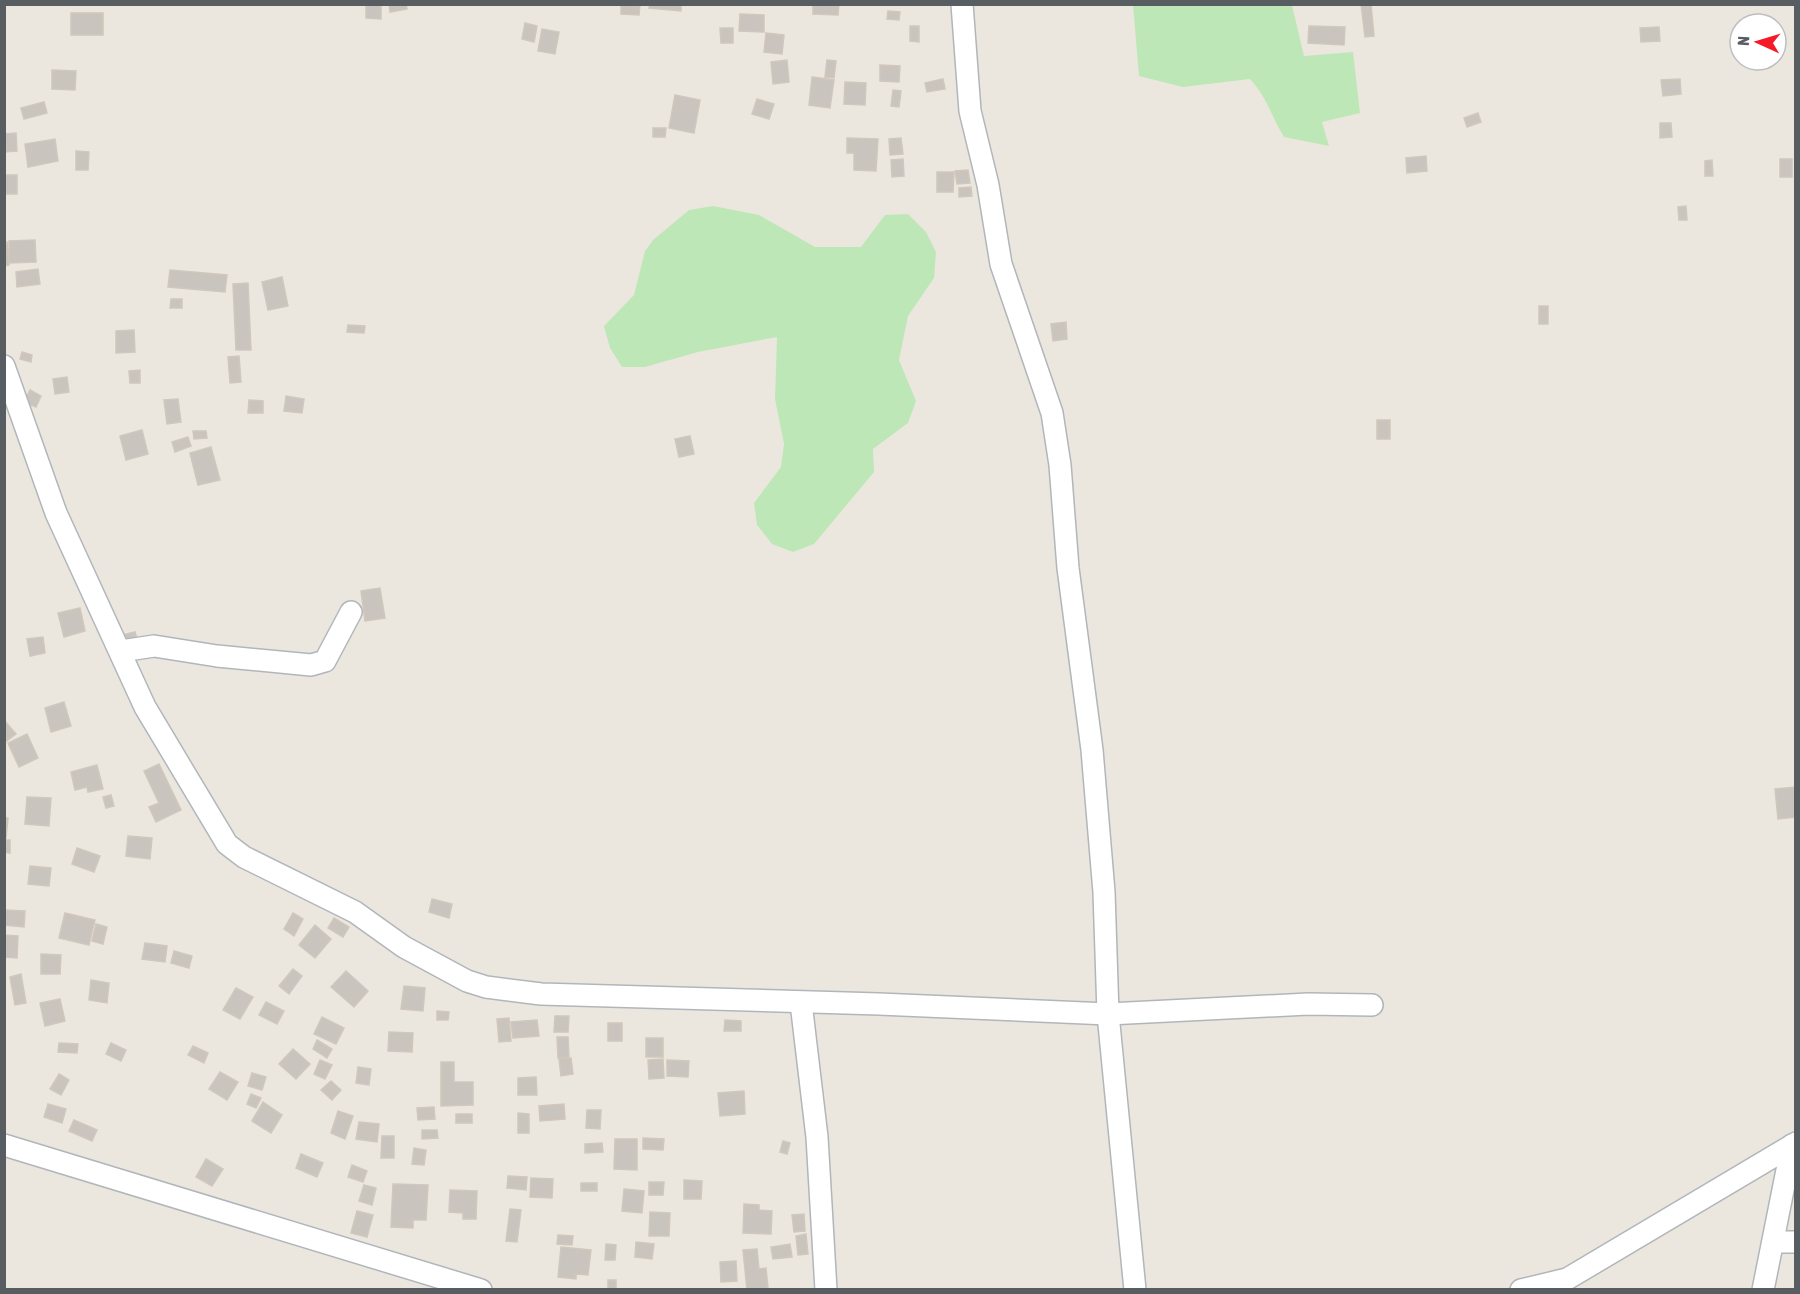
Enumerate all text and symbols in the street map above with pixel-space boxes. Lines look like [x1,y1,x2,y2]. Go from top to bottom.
north arrow [1728,12,1788,72]
text: N [1734,36,1752,46]

